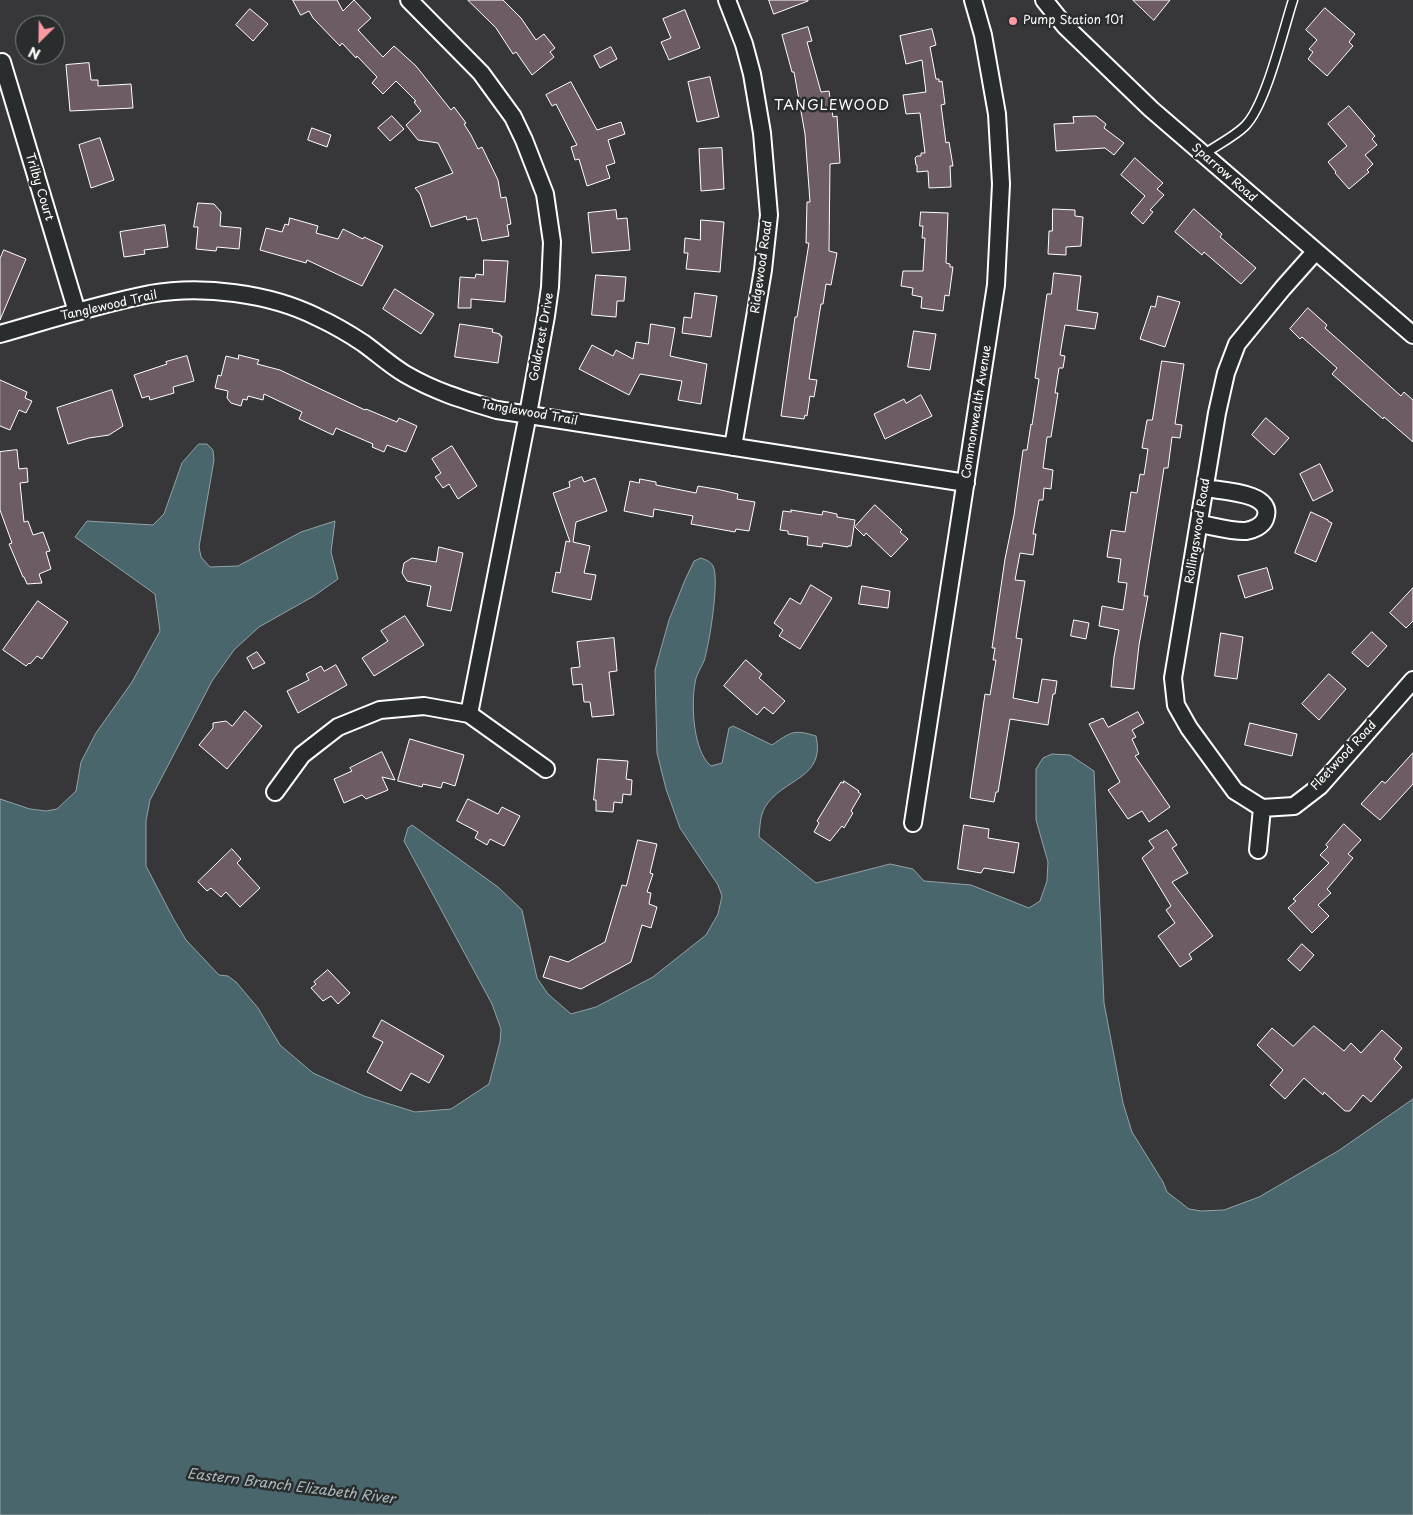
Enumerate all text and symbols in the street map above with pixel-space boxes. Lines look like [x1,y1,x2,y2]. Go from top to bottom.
place label: Pump Station 101 [1023,14,1123,28]
north arrow [15,15,65,65]
marker: Pump Station 101 [1007,15,1019,27]
text: N [25,42,44,65]
district label: TANGLEWOOD [773,98,891,114]
street label: Sparrow Road [1189,141,1259,205]
street label: Trilby Court [22,151,56,223]
street label: Ridgewood Road [748,219,776,315]
street label: Tanglewood Trail [59,288,159,324]
street label: Goldcrest Drive [527,292,557,382]
street label: Commonwealth Avenue [959,344,995,480]
street label: Tanglewood Trail [479,397,579,429]
street label: Rollingswood Road [1183,477,1213,585]
street label: Fleetwood Road [1308,718,1380,794]
water label: Eastern Branch Elizabeth River [186,1466,396,1508]

